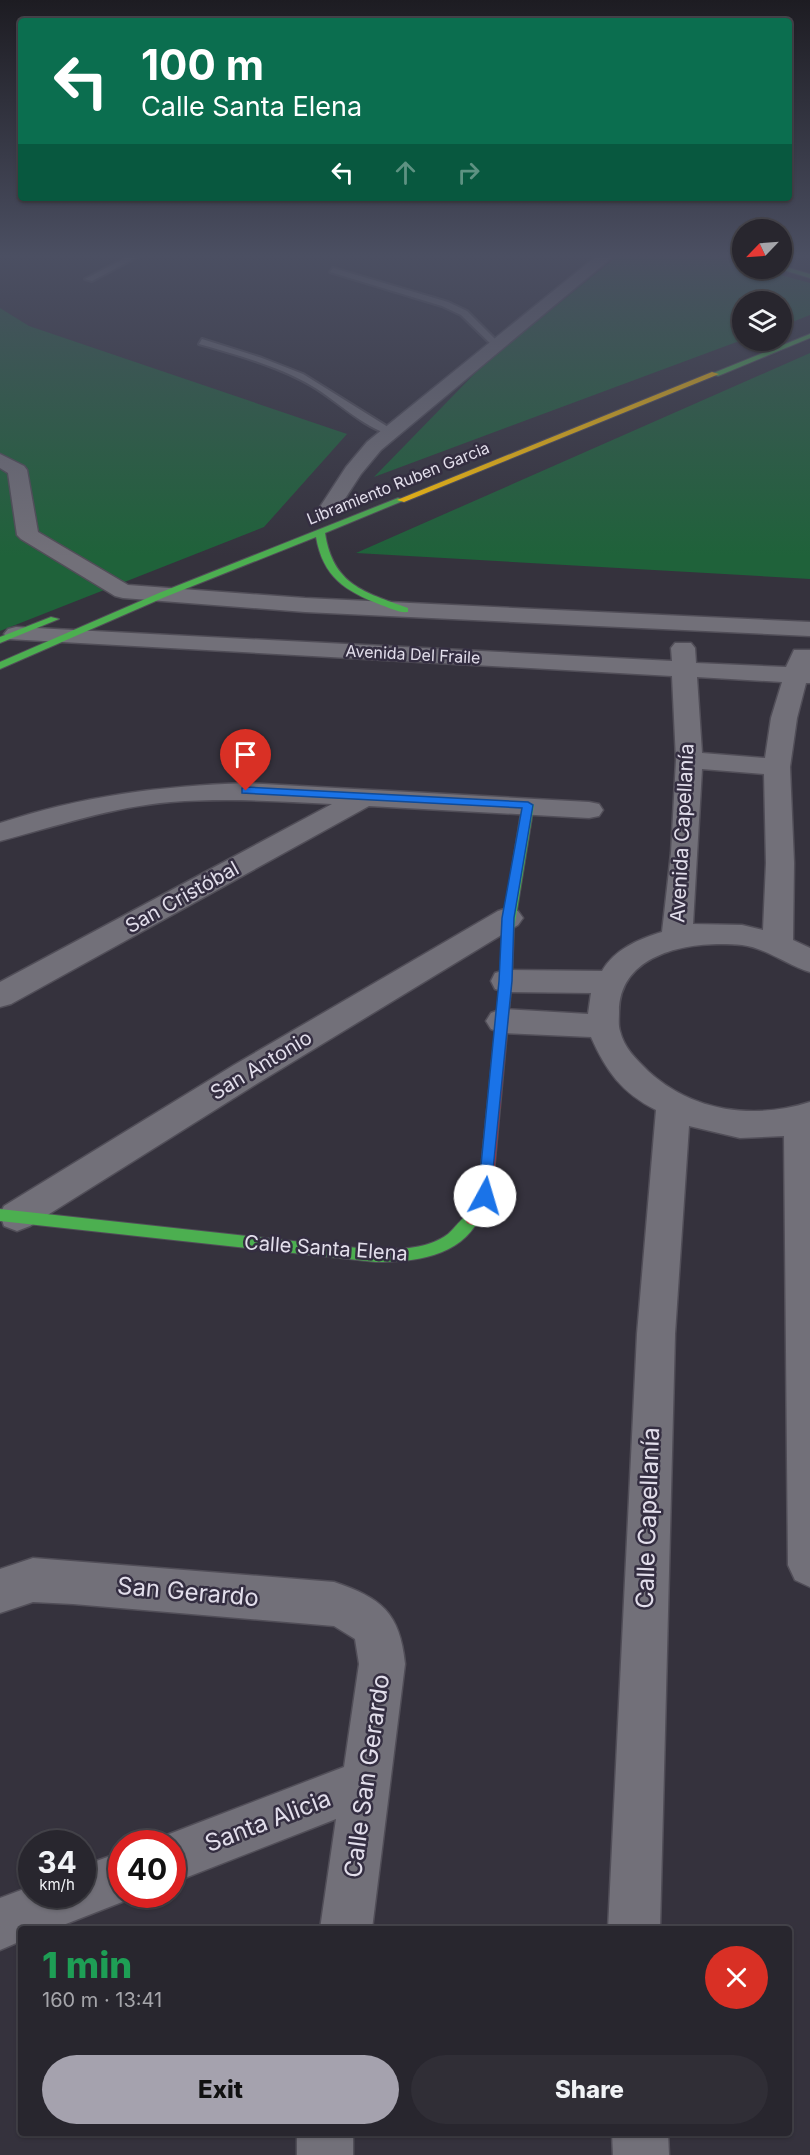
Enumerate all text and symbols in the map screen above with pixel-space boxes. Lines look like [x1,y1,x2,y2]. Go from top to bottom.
text: 100 m [141,39,264,90]
icon: left [42,42,120,120]
text: Calle Santa Elena [141,90,362,123]
icon: left [326,156,359,189]
icon: ahead [389,156,422,189]
icon: right [452,156,485,189]
north arrow [732,219,792,279]
map controls [732,219,792,351]
button: layers [732,291,792,351]
street label: Libramiento Ruben Garcia [304,437,492,529]
street label: Avenida Del Fraile [345,640,481,668]
pin [220,729,271,791]
icon: arrive [229,738,262,771]
street label: Avenida Capellanía [665,743,699,923]
street label: San Cristóbal [121,856,243,938]
street label: San Antonio [206,1025,316,1105]
position arrow [453,1164,517,1228]
street label: Calle Santa Elena [243,1230,409,1266]
street label: Calle Capellanía [630,1427,665,1609]
street label: San Gerardo [116,1571,260,1612]
street label: Calle San Gerardo [338,1672,395,1880]
street label: Santa Alicia [201,1783,335,1858]
speed limit sign: 40 [108,1830,186,1908]
text: 34 [37,1844,77,1880]
text: km/h [39,1875,75,1894]
text: 1 min [42,1943,132,1987]
button: close [705,1946,768,2009]
text: 160 m · 13:41 [42,1988,162,2012]
button: Exit [42,2055,399,2124]
button: Share [411,2055,768,2124]

